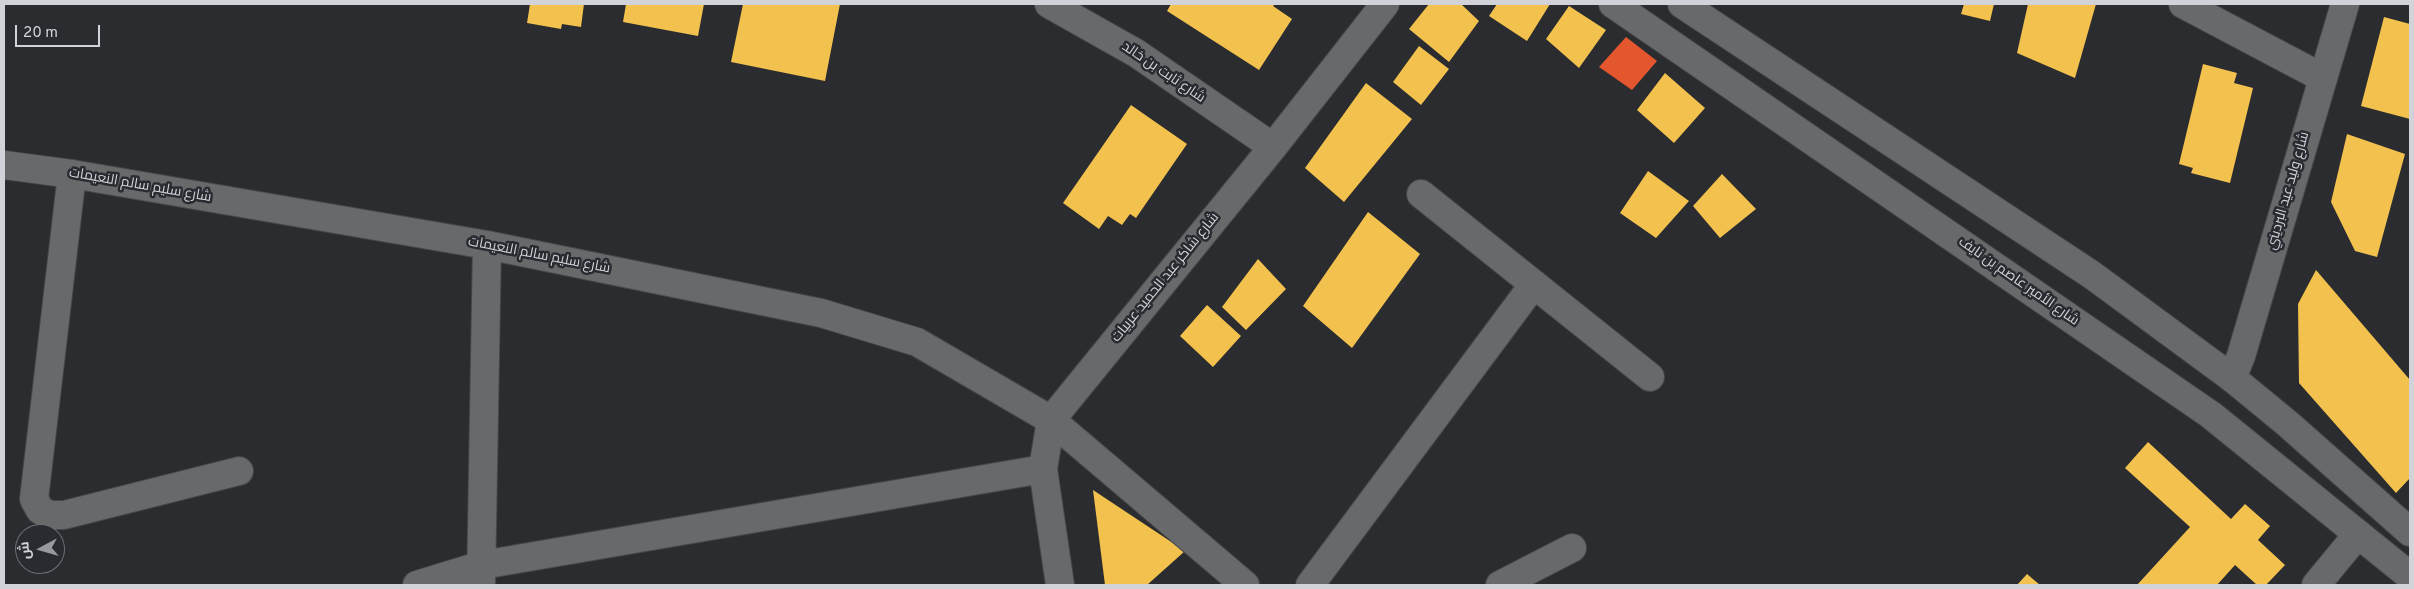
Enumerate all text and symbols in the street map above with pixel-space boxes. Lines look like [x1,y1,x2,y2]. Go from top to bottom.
scale bar [18,15,102,47]
text: 20 m [23,24,58,43]
street label: شارع ثابت بن خالد [1118,39,1208,107]
street label: شارع وليد عيد البرديني [2264,130,2314,252]
street label: شارع سليم سالم النعيمات [67,165,213,207]
street label: شارع شاكر عبد الحميد عربيات [1109,210,1223,346]
street label: شارع سليم سالم النعيمات [467,234,611,278]
street label: شارع الأمير عاصم بن نايف [1954,234,2082,330]
north arrow [15,524,65,574]
text: ش [16,541,35,560]

